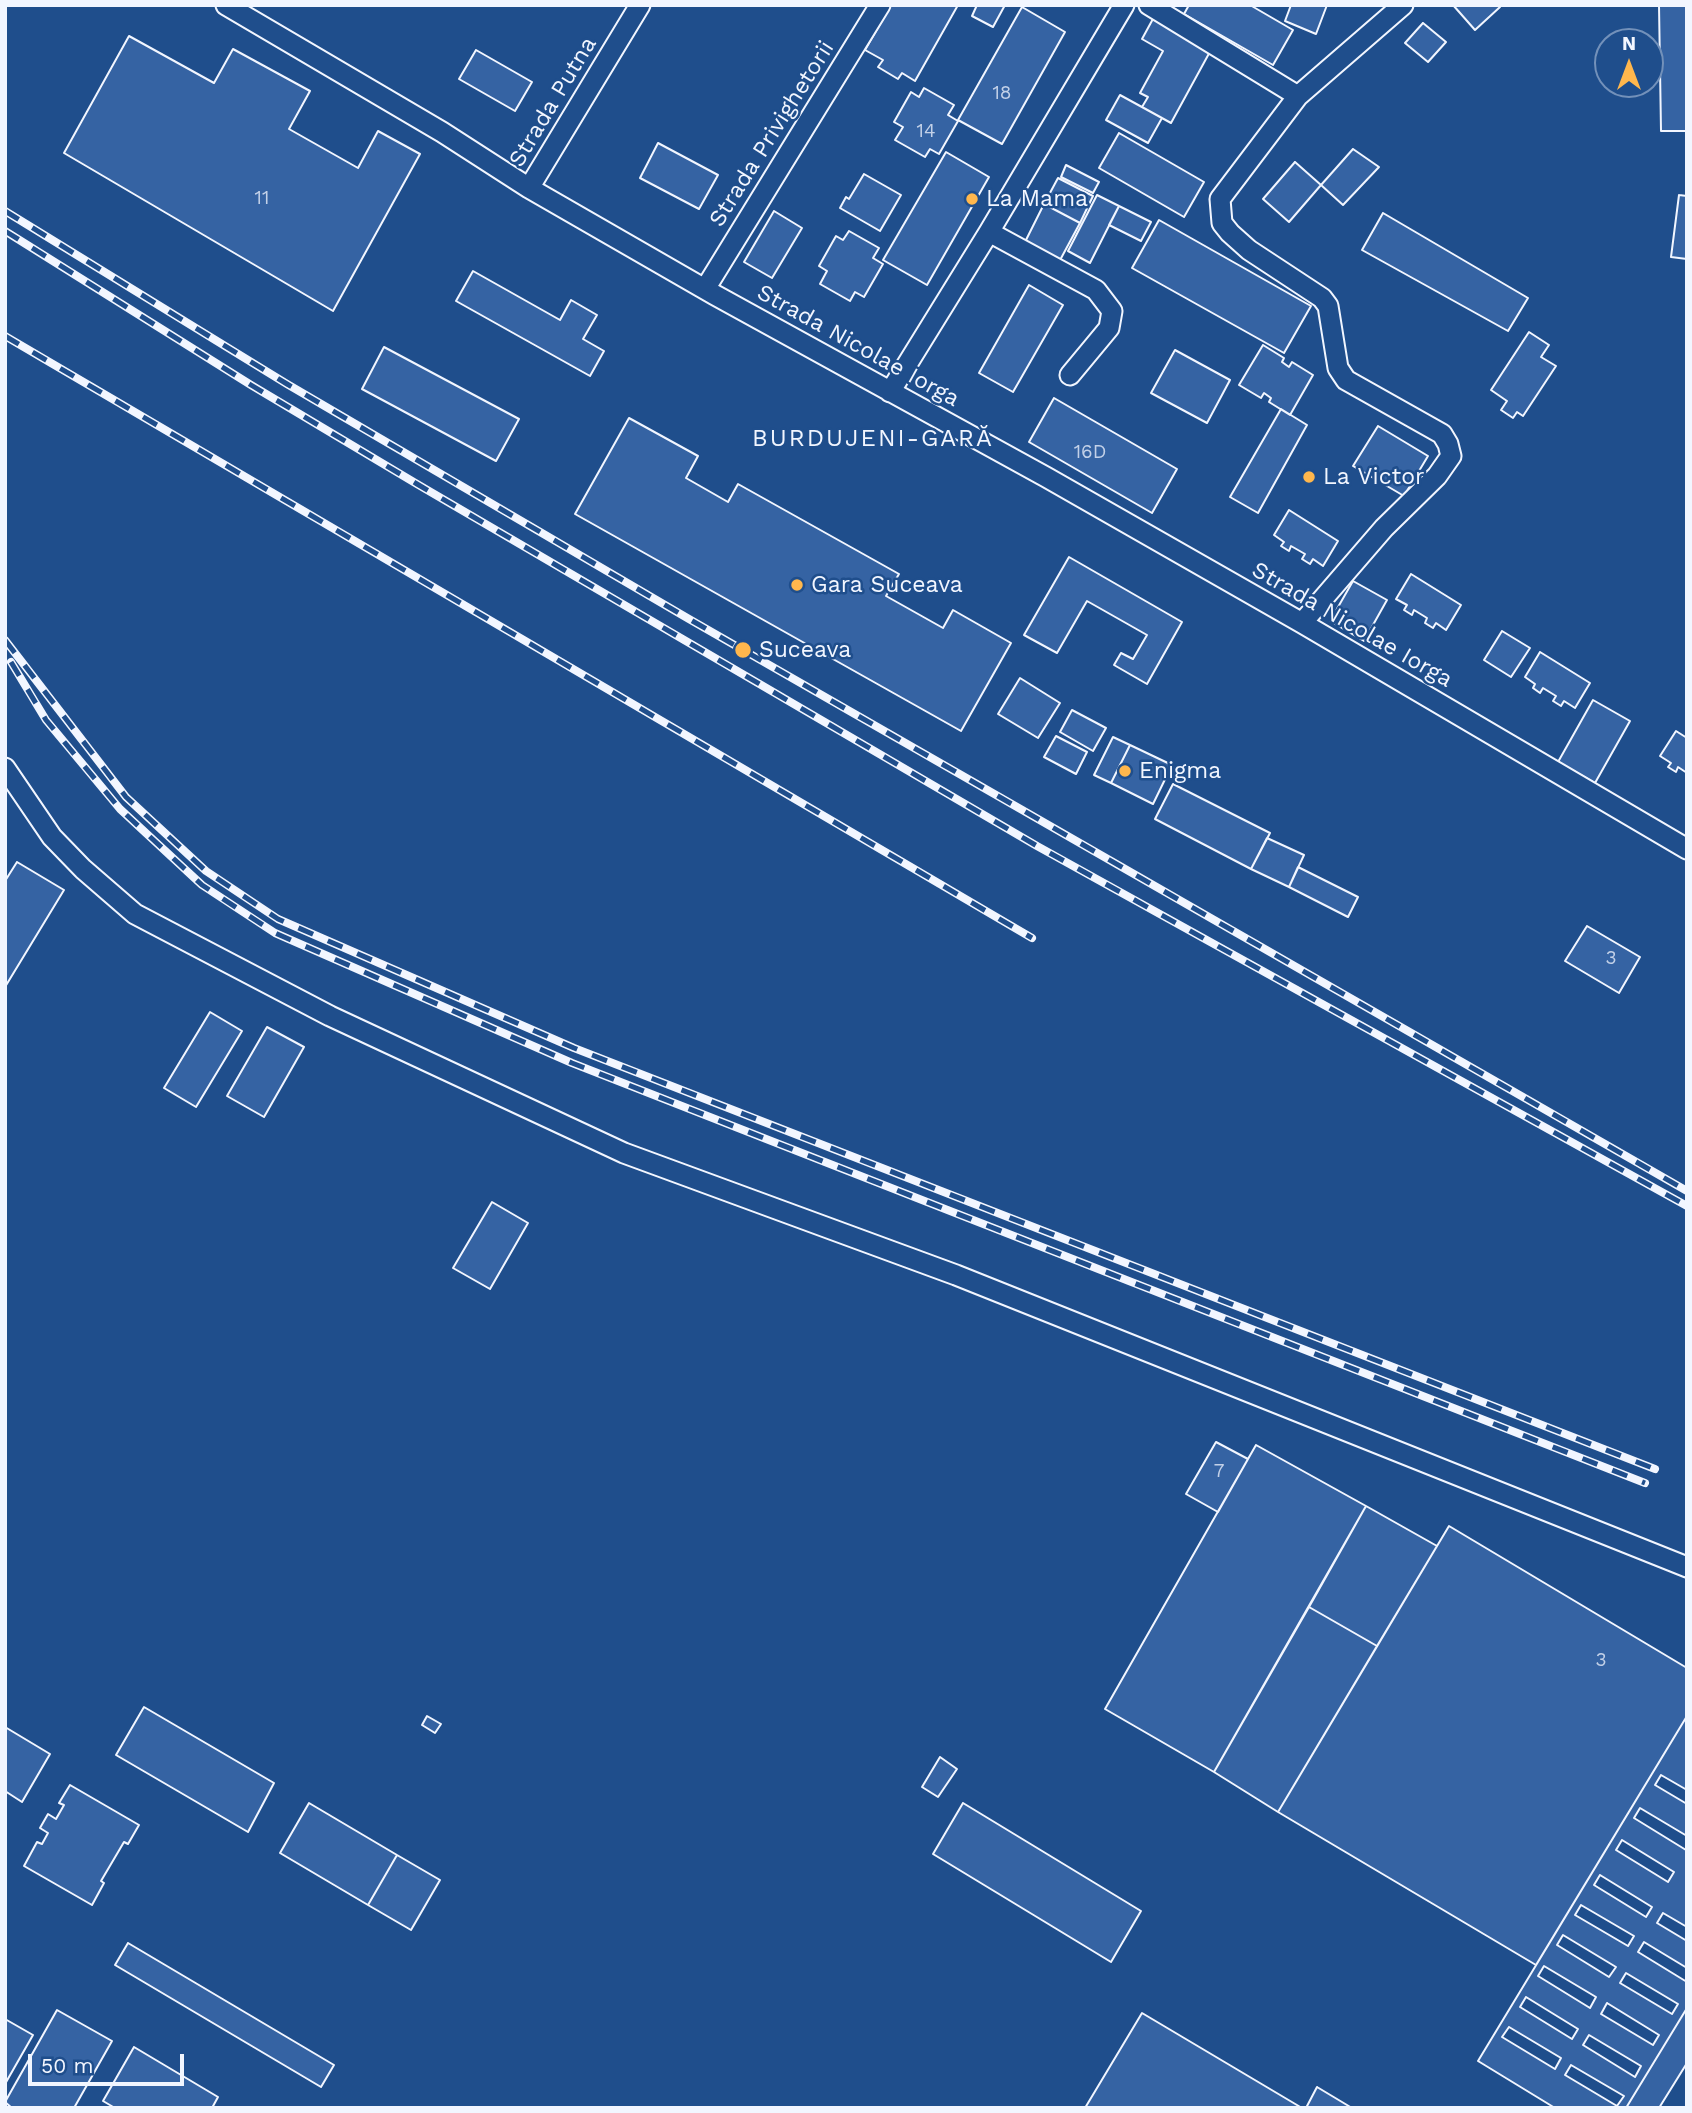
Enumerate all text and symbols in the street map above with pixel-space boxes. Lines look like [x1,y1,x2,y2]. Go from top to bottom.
north arrow [1594,28,1664,98]
street label: Strada Putna [503,32,603,172]
text: N [1622,32,1636,55]
street label: Strada Privighetorii [704,36,840,232]
house number: 18 [992,82,1012,104]
house number: 14 [916,120,936,142]
place label: La Mama [986,185,1088,213]
house number: 11 [255,187,269,209]
marker: La Mama [964,191,980,207]
street label: Strada Nicolae Iorga [752,279,964,413]
district label: BURDUJENI-GARĂ [754,425,992,453]
house number: 16D [1074,441,1106,463]
place label: La Victor [1323,463,1424,491]
marker: La Victor [1301,469,1317,485]
street label: Strada Nicolae Iorga [1247,556,1457,694]
place label: Gara Suceava [811,571,963,599]
marker: Gara Suceava [789,577,805,593]
place label: Suceava [759,636,851,664]
marker: Suceava [733,640,753,660]
place label: Enigma [1139,757,1221,785]
marker: Enigma [1117,763,1133,779]
house number: 3 [1605,947,1617,969]
house number: 7 [1214,1460,1224,1482]
house number: 3 [1595,1649,1607,1671]
scale bar [32,2039,187,2084]
text: 50 m [41,2053,93,2078]

